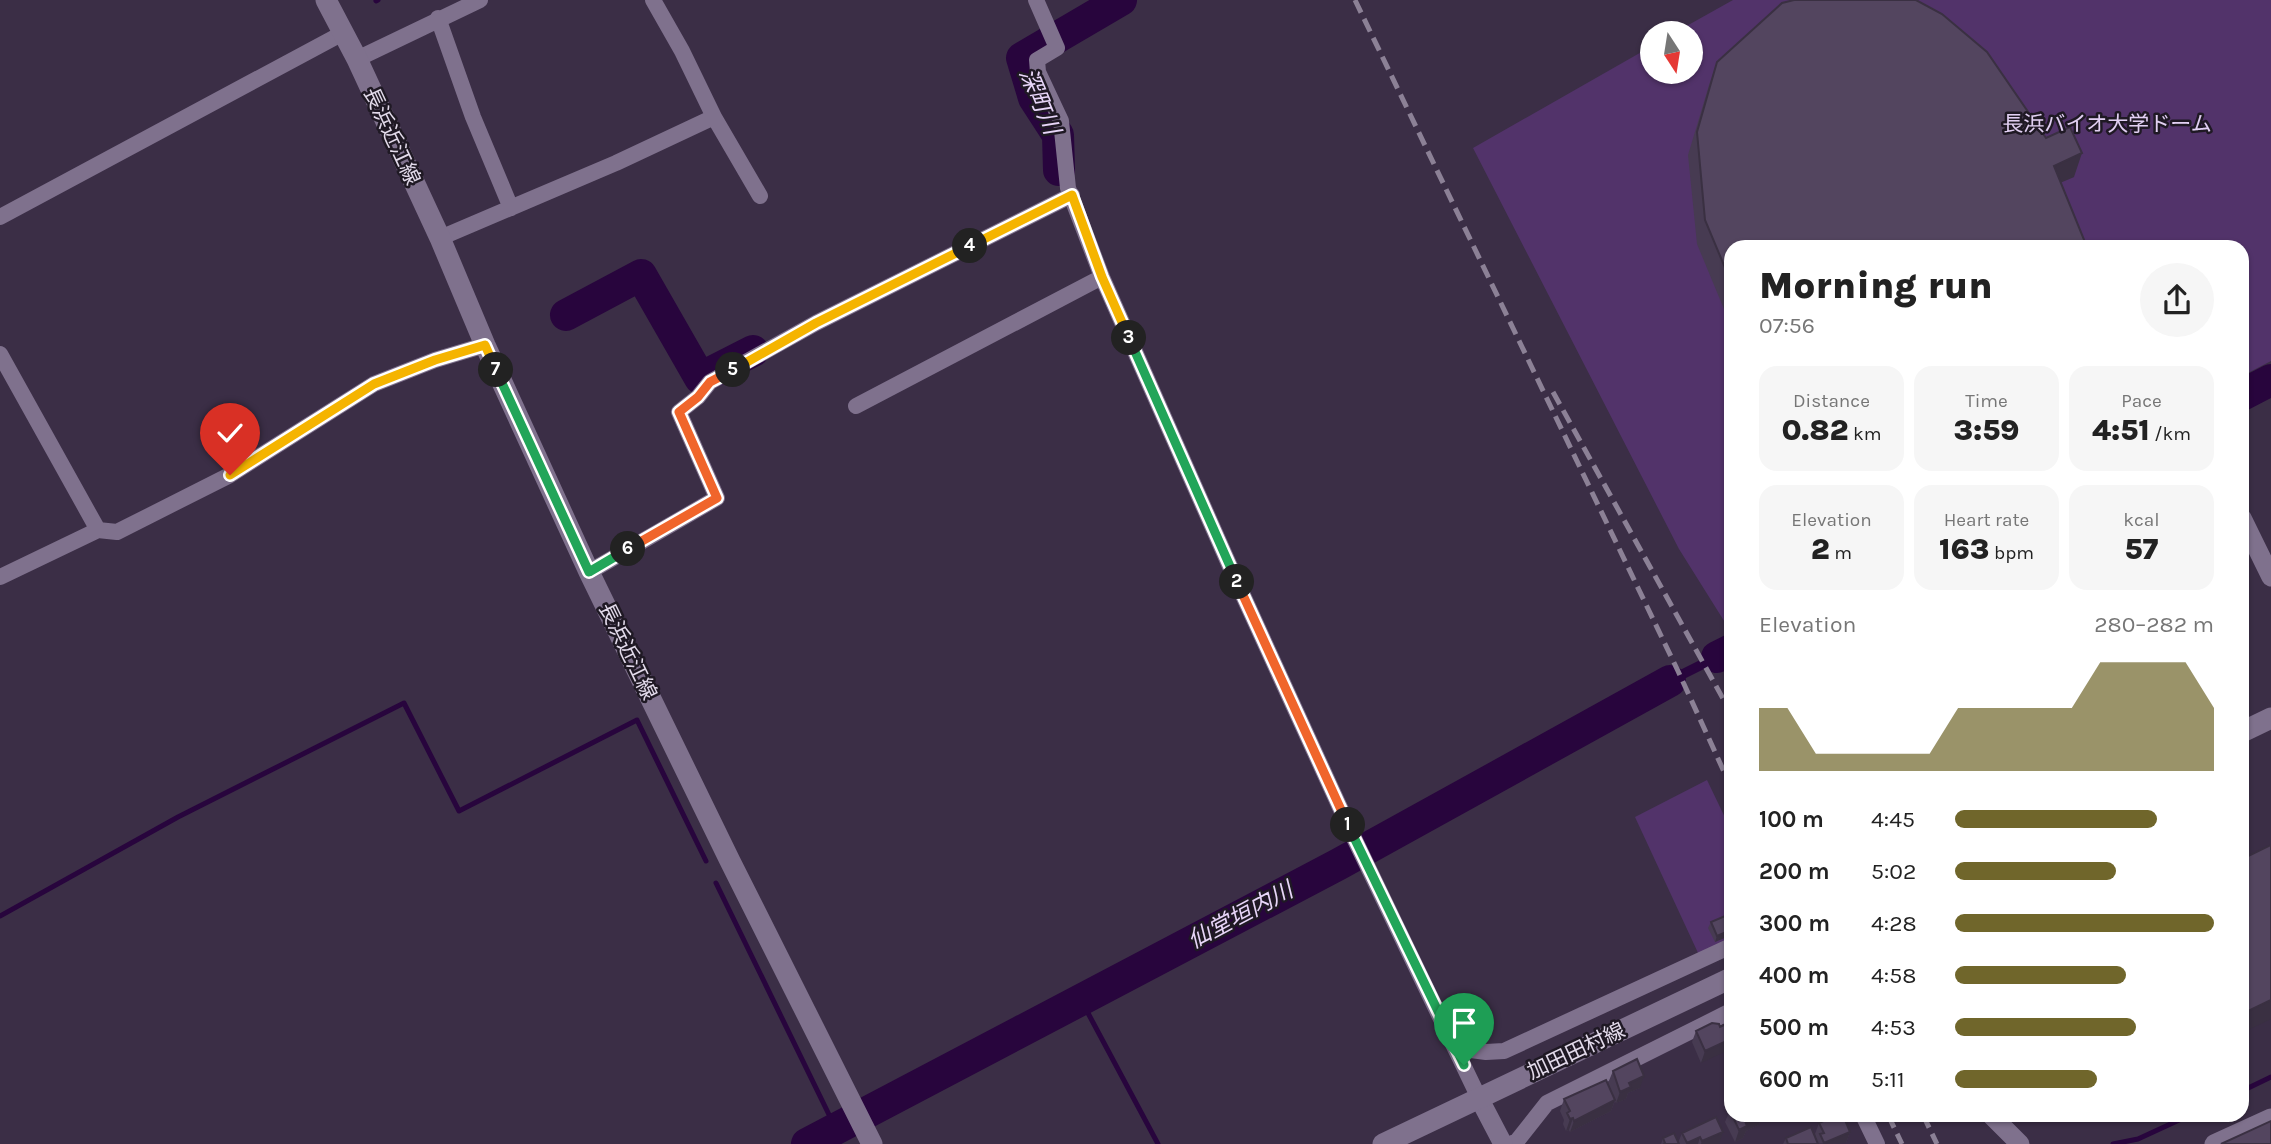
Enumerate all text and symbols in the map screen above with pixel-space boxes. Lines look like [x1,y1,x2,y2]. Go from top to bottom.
north arrow [1640,21,1703,84]
map controls [1640,21,1703,84]
water label: 深町川 [1014,64,1067,141]
street label: 長浜近江線 [359,83,425,189]
park label: 長浜バイオ大学ドーム [2002,112,2212,136]
pin: 4 [953,229,988,264]
text: 4 [964,234,975,256]
text: Morning run [1759,263,1993,308]
button: share [2140,263,2214,337]
text: 07:56 [1759,312,1815,339]
pin: 3 [1112,320,1146,356]
text: 3 [1123,326,1134,348]
pin: 7 [478,352,514,388]
pin: 5 [716,352,750,388]
text: 7 [491,358,500,380]
text: 5 [727,358,738,380]
text: Distance [1793,390,1870,412]
text: Time [1965,390,2008,412]
text: Pace [2121,390,2162,412]
pin [200,403,260,475]
text: 0.82 [1781,412,1849,448]
text: 3:59 [1953,412,2020,448]
text: 4:51 [2092,412,2150,448]
icon: check [211,414,249,452]
text: km [1849,423,1882,445]
text: /km [2150,423,2191,445]
text: Elevation [1791,509,1872,531]
text: Heart rate [1944,509,2029,531]
text: kcal [2123,509,2160,531]
text: 2 [1811,531,1830,567]
text: 163 [1939,531,1989,567]
text: 57 [2125,531,2158,567]
pin: 6 [610,532,646,566]
text: 6 [622,537,633,559]
text: m [1830,542,1852,564]
text: bpm [1989,542,2034,564]
pin: 2 [1220,564,1254,600]
text: 2 [1231,570,1242,592]
street label: 長浜近江線 [594,599,662,703]
text: Elevation [1759,611,1856,638]
text: 280–282 m [2094,611,2214,638]
text: 100 m [1759,806,1824,833]
text: 4:45 [1871,806,1915,833]
pin: 1 [1330,808,1366,842]
text: 1 [1344,813,1351,835]
text: 200 m [1759,858,1830,885]
text: 5:02 [1871,858,1916,885]
water label: 仙堂垣内川 [1183,875,1300,954]
text: 300 m [1759,910,1830,937]
text: 4:28 [1871,910,1917,937]
text: 400 m [1759,962,1829,989]
text: 4:58 [1871,962,1916,989]
pin [1434,993,1494,1065]
icon: arrive [1445,1004,1483,1042]
text: 500 m [1759,1014,1829,1041]
text: 4:53 [1871,1014,1916,1041]
street label: 加田田村線 [1523,1018,1629,1084]
text: 600 m [1759,1066,1830,1093]
text: 5:11 [1871,1066,1905,1093]

